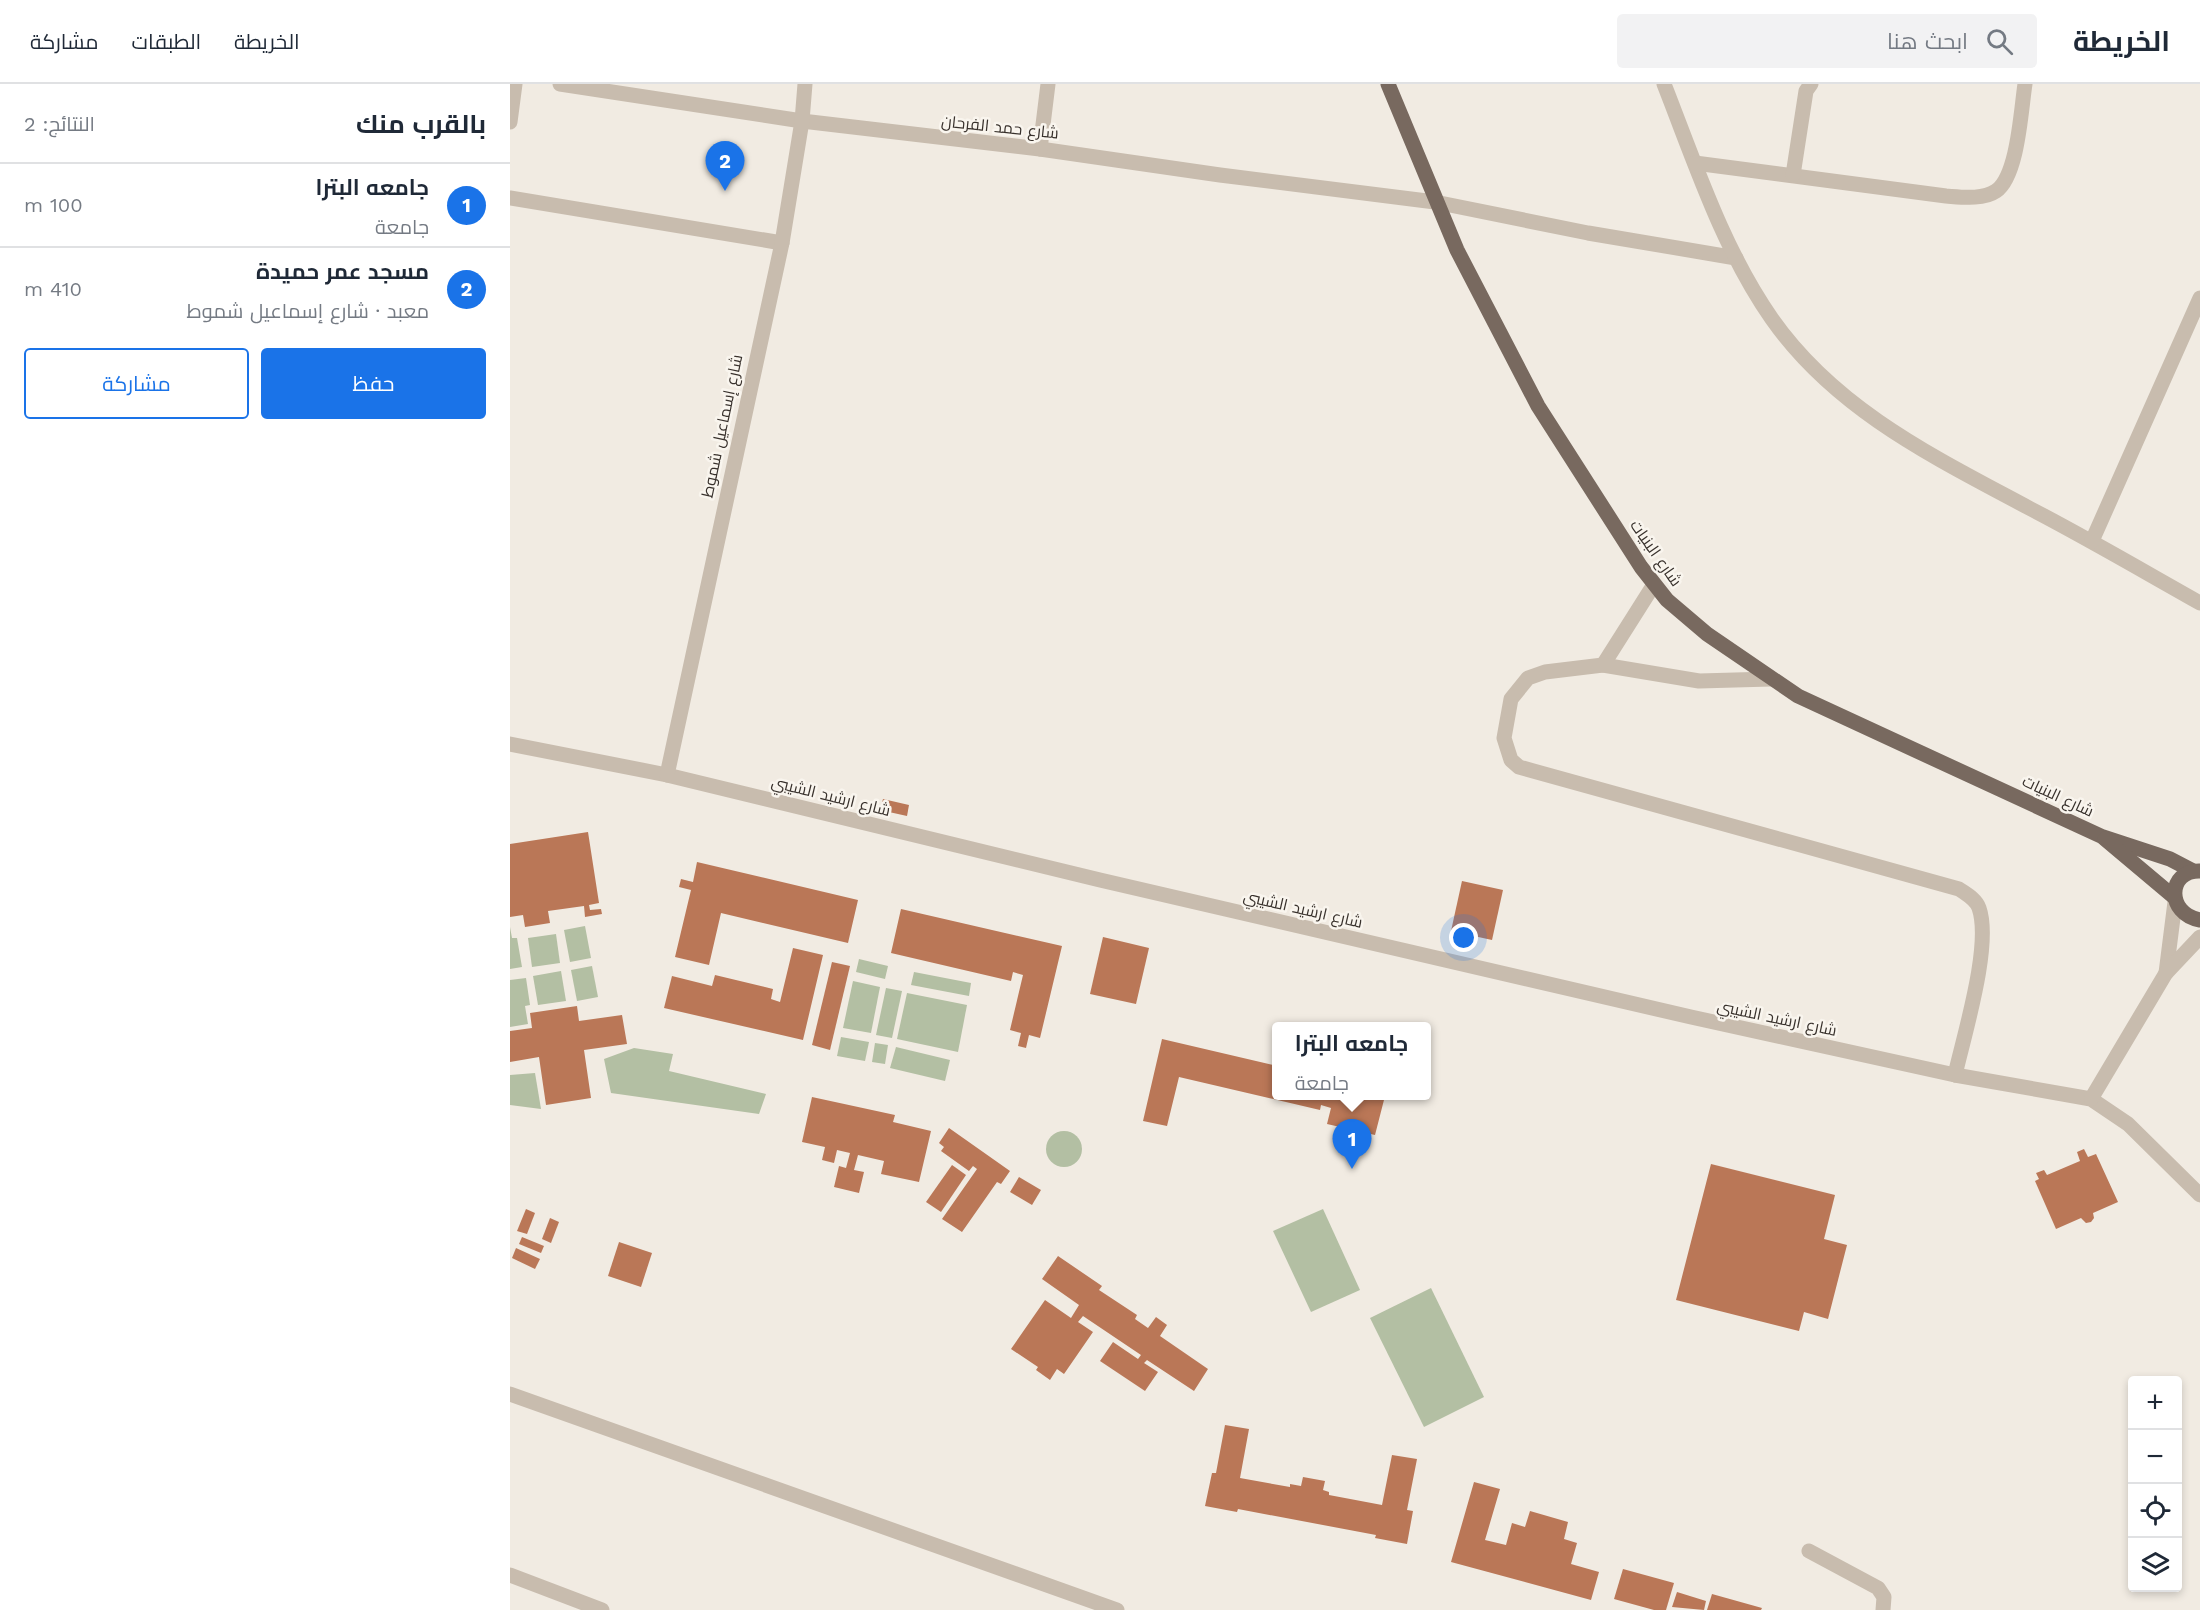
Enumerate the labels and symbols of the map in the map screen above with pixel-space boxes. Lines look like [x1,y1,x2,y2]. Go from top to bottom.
street label: شارع حمد الفرحان [940,111,1060,145]
pin: 2 [706,141,744,191]
street label: شارع إسماعيل شموط [698,353,748,500]
street label: شارع البنيات [1625,516,1686,591]
street label: شارع البنيات [2018,771,2097,823]
street label: شارع ارشيد الشيبي [769,772,892,824]
street label: شارع ارشيد الشيبي [1241,886,1365,936]
your location [1449,923,1478,952]
street label: شارع ارشيد الشيبي [1715,996,1839,1044]
pin: 1 [1332,1120,1372,1169]

